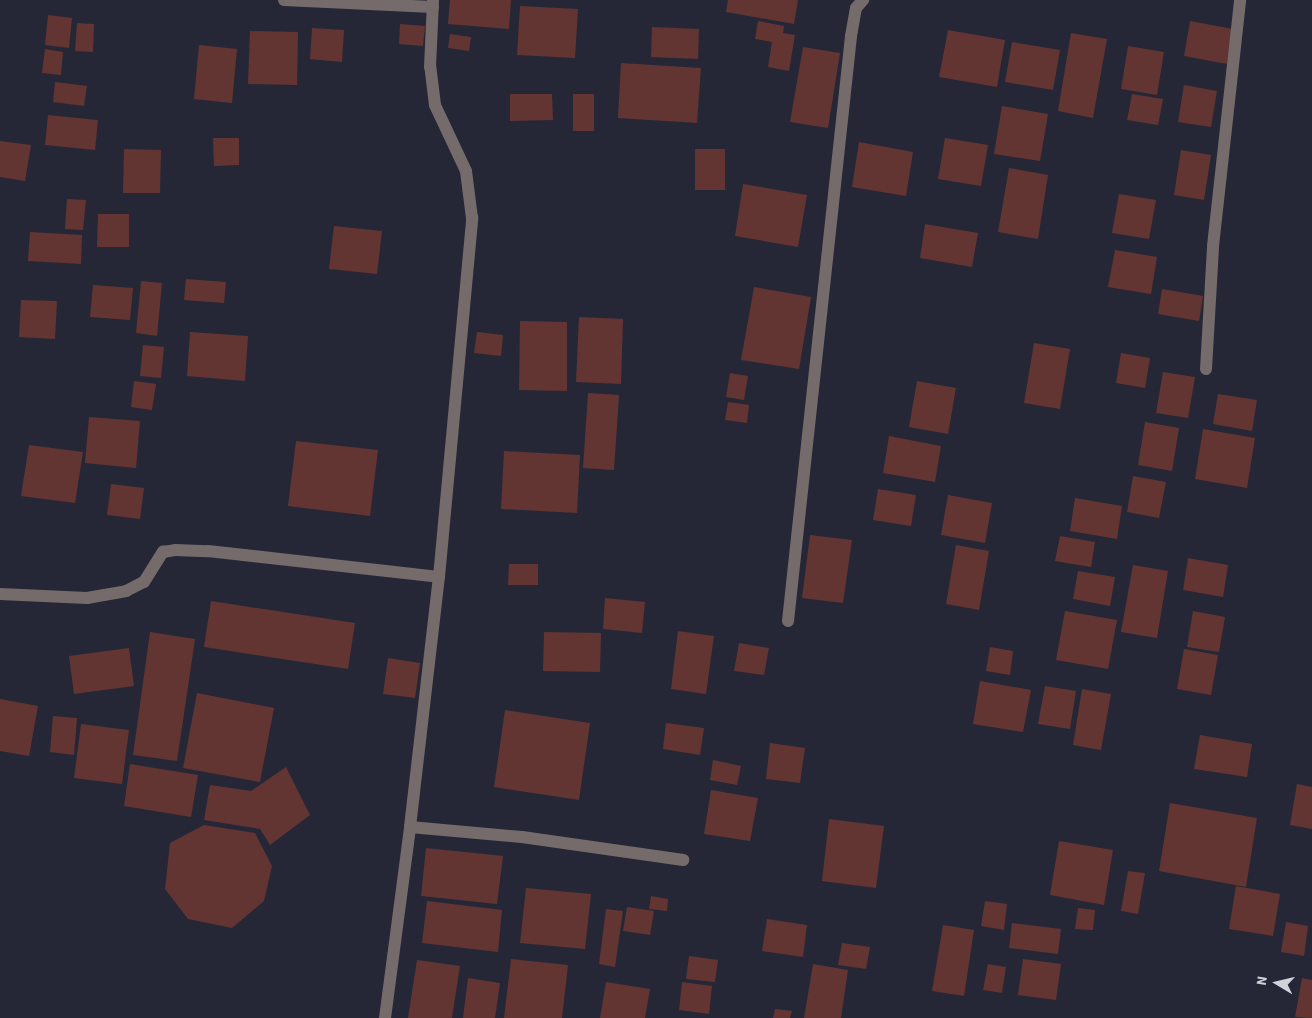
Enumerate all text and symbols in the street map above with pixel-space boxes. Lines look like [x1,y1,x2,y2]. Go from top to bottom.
north arrow [1252,958,1302,1008]
text: N [1252,974,1273,987]

